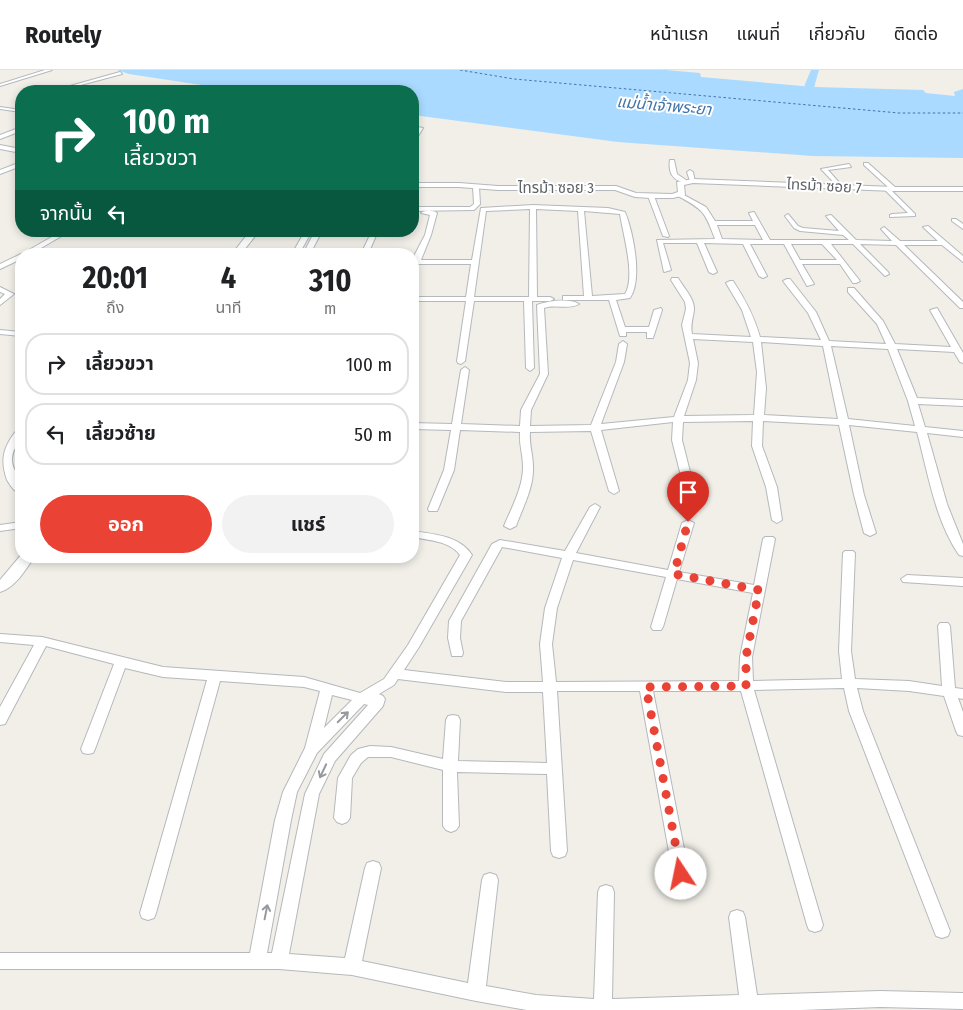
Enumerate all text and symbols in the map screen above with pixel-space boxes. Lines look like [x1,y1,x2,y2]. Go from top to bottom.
text: Routely [25,21,101,49]
text: หน้าแรก [650,23,708,45]
text: แผนที่ [736,23,780,45]
text: เกี่ยวกับ [808,23,866,45]
text: ติดต่อ [894,23,938,45]
water label: แม่น้ำเจ้าพระยา [616,90,714,119]
text: 100 m [123,100,210,142]
icon: right [40,105,105,170]
text: เลี้ยวขวา [123,144,198,171]
street label: ไทรม้า ซอย 7 [785,175,862,197]
street label: ไทรม้า ซอย 3 [517,179,594,197]
icon: left [103,200,131,228]
text: จากนั้น [40,202,93,225]
text: 20:01 [82,260,148,296]
text: 4 [221,260,236,296]
text: 310 [309,263,352,299]
text: ถึง [106,298,124,317]
text: นาที [215,298,241,317]
text: m [324,299,336,318]
icon: right [42,350,70,378]
text: เลี้ยวขวา [85,352,154,375]
text: 100 m [346,353,392,376]
icon: left [42,420,70,448]
text: เลี้ยวซ้าย [85,422,156,445]
text: 50 m [354,423,392,446]
pin [667,471,709,522]
icon: arrive [674,478,702,506]
button: ออก [40,495,212,553]
button: แชร์ [222,495,394,553]
one-way arrow [337,711,349,723]
one-way arrow [318,763,328,778]
position arrow [654,847,706,899]
one-way arrow [261,904,271,920]

